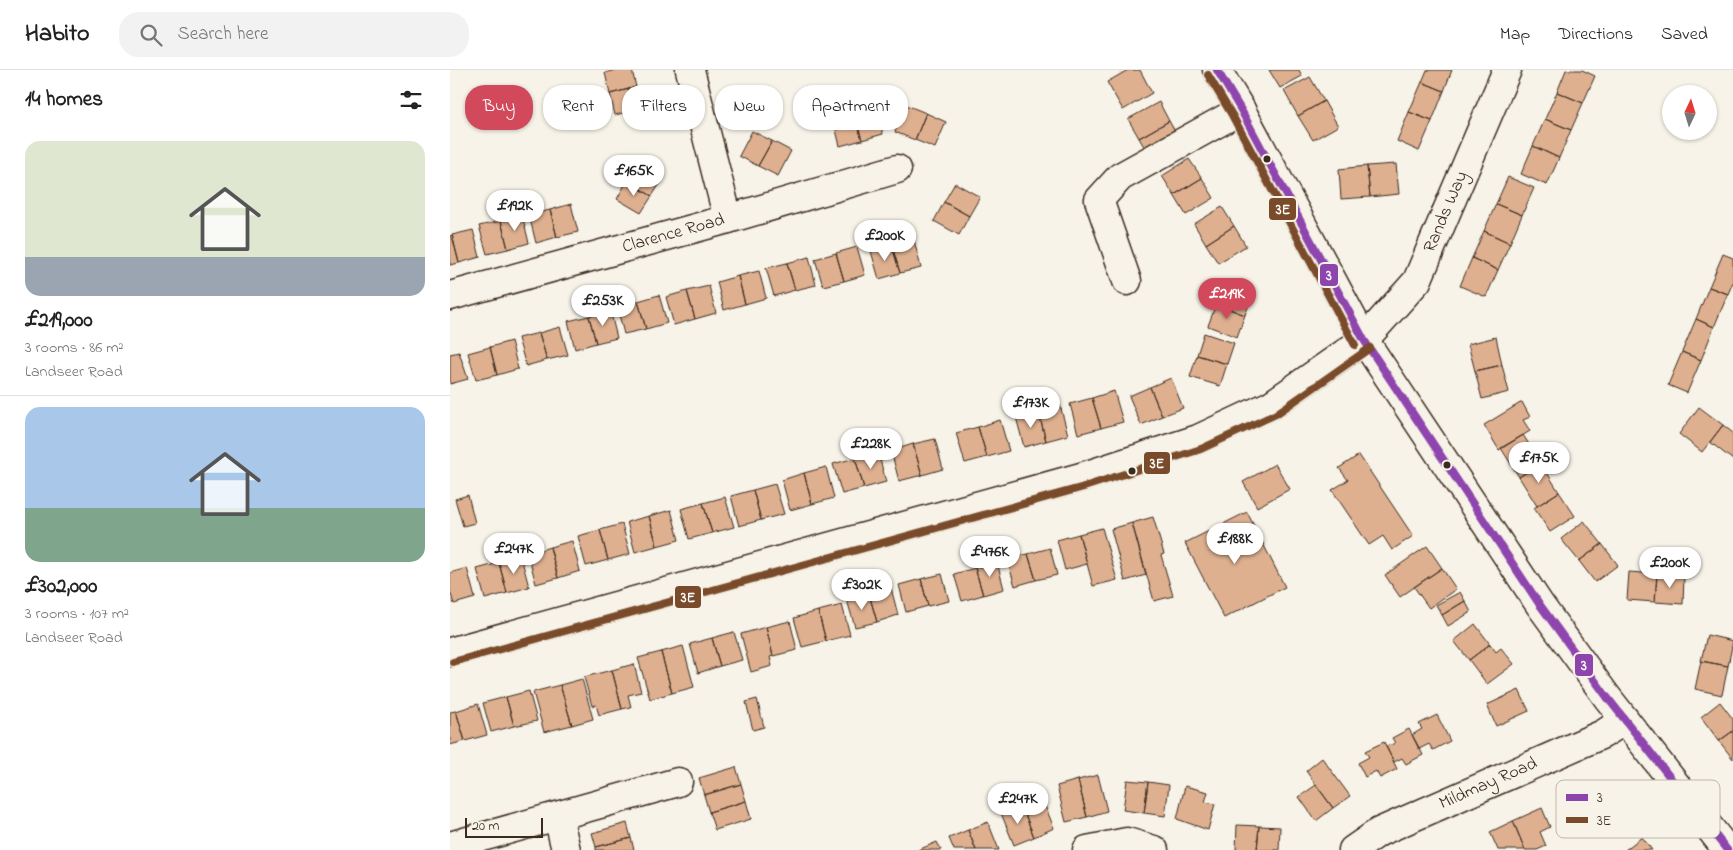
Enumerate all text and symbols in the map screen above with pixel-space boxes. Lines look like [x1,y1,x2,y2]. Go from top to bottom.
search box [119,12,469,57]
text: Habito [25,17,89,52]
icon: search [137,21,165,49]
text: Search here [177,21,268,48]
text: Map [1500,22,1530,48]
text: Directions [1558,22,1633,48]
text: Saved [1661,22,1708,48]
text: 14 homes [25,85,103,115]
chip: Buy [465,85,533,130]
chip: Rent [543,85,612,130]
chip: Filters [622,85,705,130]
chip: New [715,85,783,130]
chip: Apartment [793,85,908,130]
north arrow [1662,85,1718,140]
map controls [1662,85,1717,140]
icon: filters [397,86,425,114]
pin: £165K [599,154,669,197]
unlabelled marker [1262,154,1272,164]
text: £165K [614,159,654,183]
street label: Rands Way [1418,167,1475,257]
icon: home [180,174,270,264]
pin: £192K [480,190,550,232]
text: £192K [497,194,533,218]
line badge: 3E [1268,197,1297,221]
text: 3E [1275,200,1291,221]
street label: Clarence Road [620,208,728,261]
pin: £200K [850,220,920,262]
text: £200K [865,224,905,248]
line badge: 3 [1319,263,1339,287]
text: 3 [1325,266,1332,287]
pin: £219K [1192,278,1262,320]
text: £219K [1209,282,1245,306]
pin: £253K [568,284,638,327]
text: £253K [582,289,624,313]
text: £219,000 [25,306,93,336]
text: 3 rooms · 86 m² [25,336,123,360]
text: Landseer Road [25,360,123,384]
pin: £173K [996,386,1066,429]
text: £173K [1013,391,1049,415]
pin: £228K [836,428,906,470]
text: £228K [851,432,891,456]
icon: home [180,439,270,529]
pin: £175K [1504,442,1574,484]
text: £175K [1520,446,1558,470]
line badge: 3E [1143,451,1171,475]
text: 3E [1149,454,1165,475]
unlabelled marker [1442,460,1452,470]
unlabelled marker [1127,466,1137,476]
pin: £188K [1200,522,1270,565]
text: £188K [1218,527,1252,551]
pin: £247K [479,532,549,575]
pin: £476K [955,536,1025,578]
text: £247K [495,537,534,561]
text: £476K [971,540,1009,564]
pin: £200K [1635,546,1705,589]
text: £200K [1650,551,1690,575]
pin: £302K [827,568,897,611]
text: £302,000 [25,572,97,602]
text: £302K [842,573,882,597]
line badge: 3E [674,585,702,609]
text: 3E [680,588,696,609]
text: 3 rooms · 107 m² [25,602,129,626]
text: Landseer Road [25,626,123,650]
line badge: 3 [1574,653,1594,677]
text: 3 [1580,656,1587,677]
street label: Mildmay Road [1435,751,1542,817]
legend [1556,780,1720,838]
pin: £247K [983,782,1053,825]
text: £247K [999,787,1038,811]
text: 3 [1597,788,1603,809]
text: 3E [1597,811,1611,832]
scale bar [465,815,542,838]
text: 20 m [472,816,499,837]

